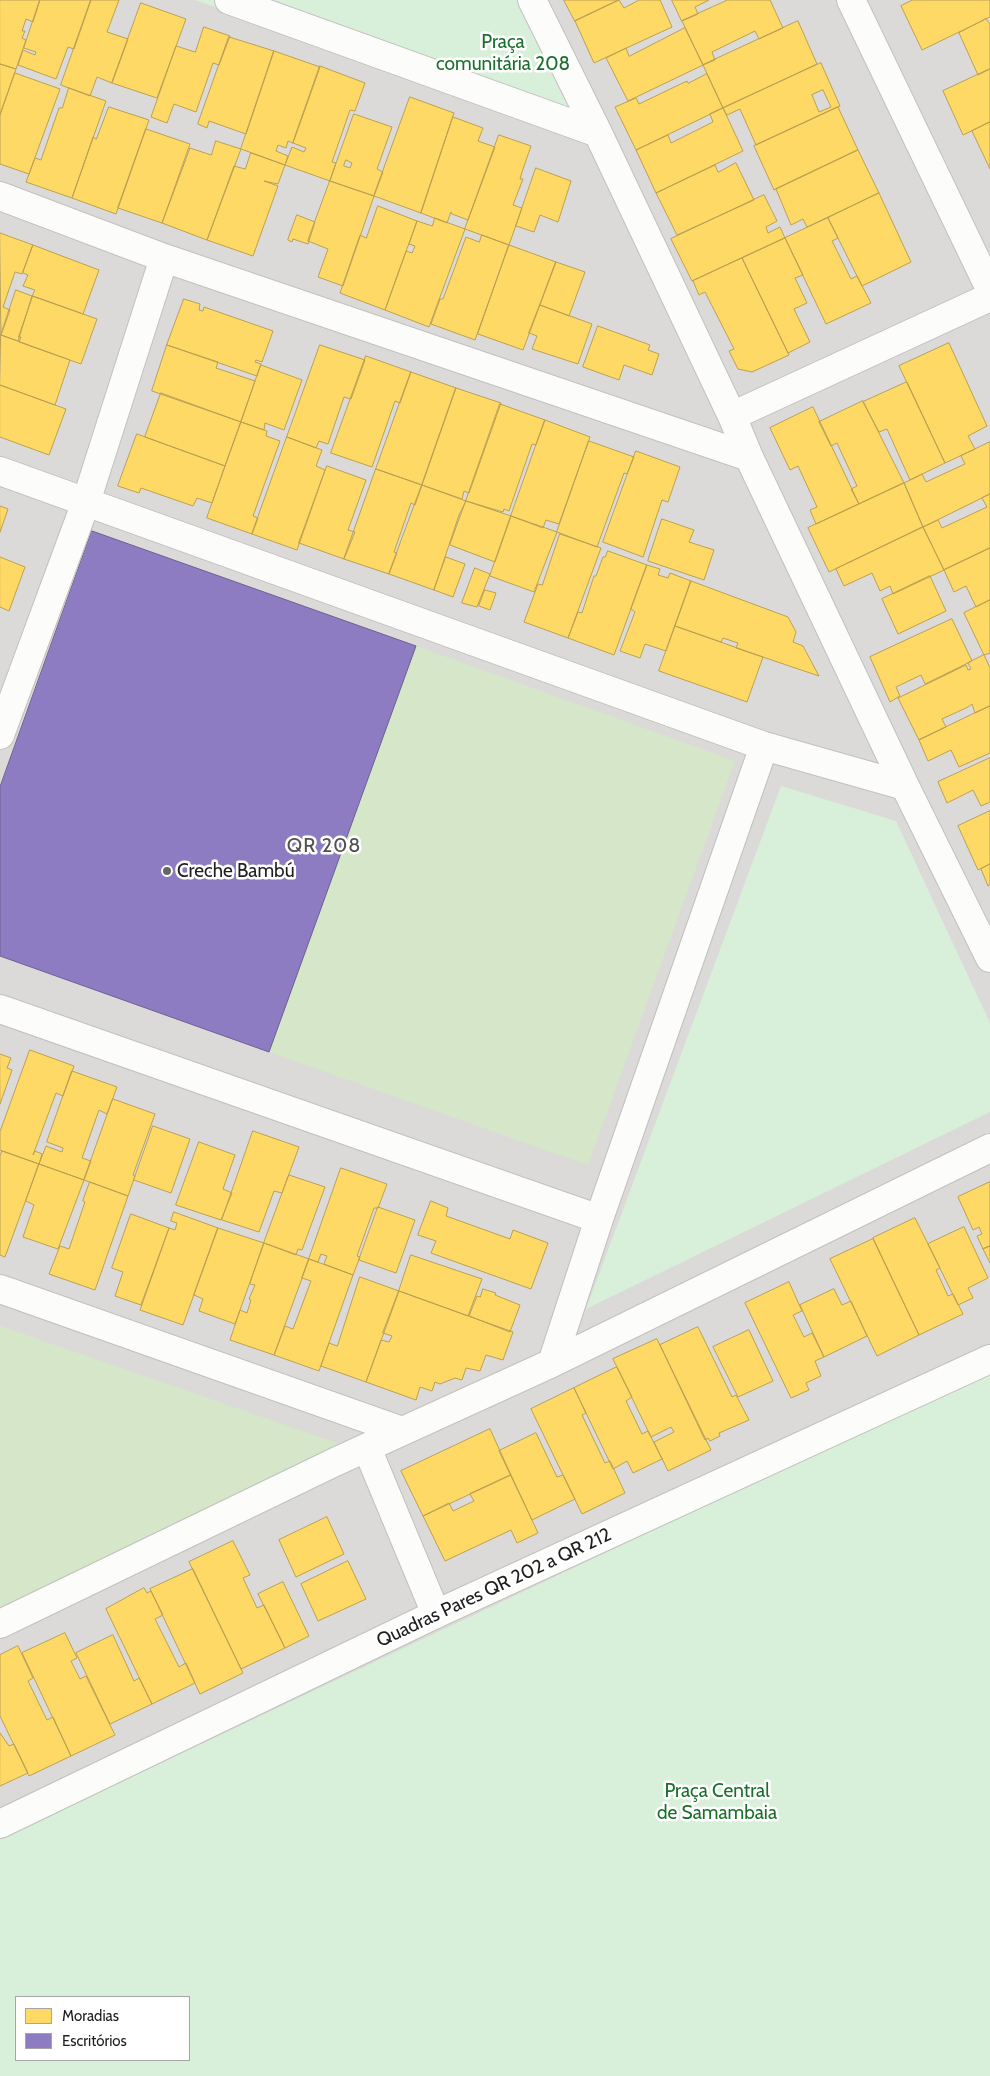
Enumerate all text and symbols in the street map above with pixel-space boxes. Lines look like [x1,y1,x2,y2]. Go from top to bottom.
park label: Praça comunitária 208 [436,31,570,75]
district label: QR 208 [286,834,362,858]
place label: Creche Bambú [177,860,295,882]
marker: Creche Bambú [161,865,173,877]
street label: Quadras Pares QR 202 a QR 212 [373,1524,615,1652]
park label: Praça Central de Samambaia [657,1780,777,1824]
legend [15,1996,190,2061]
text: Moradias [62,2007,119,2025]
text: Escritórios [62,2032,127,2050]

